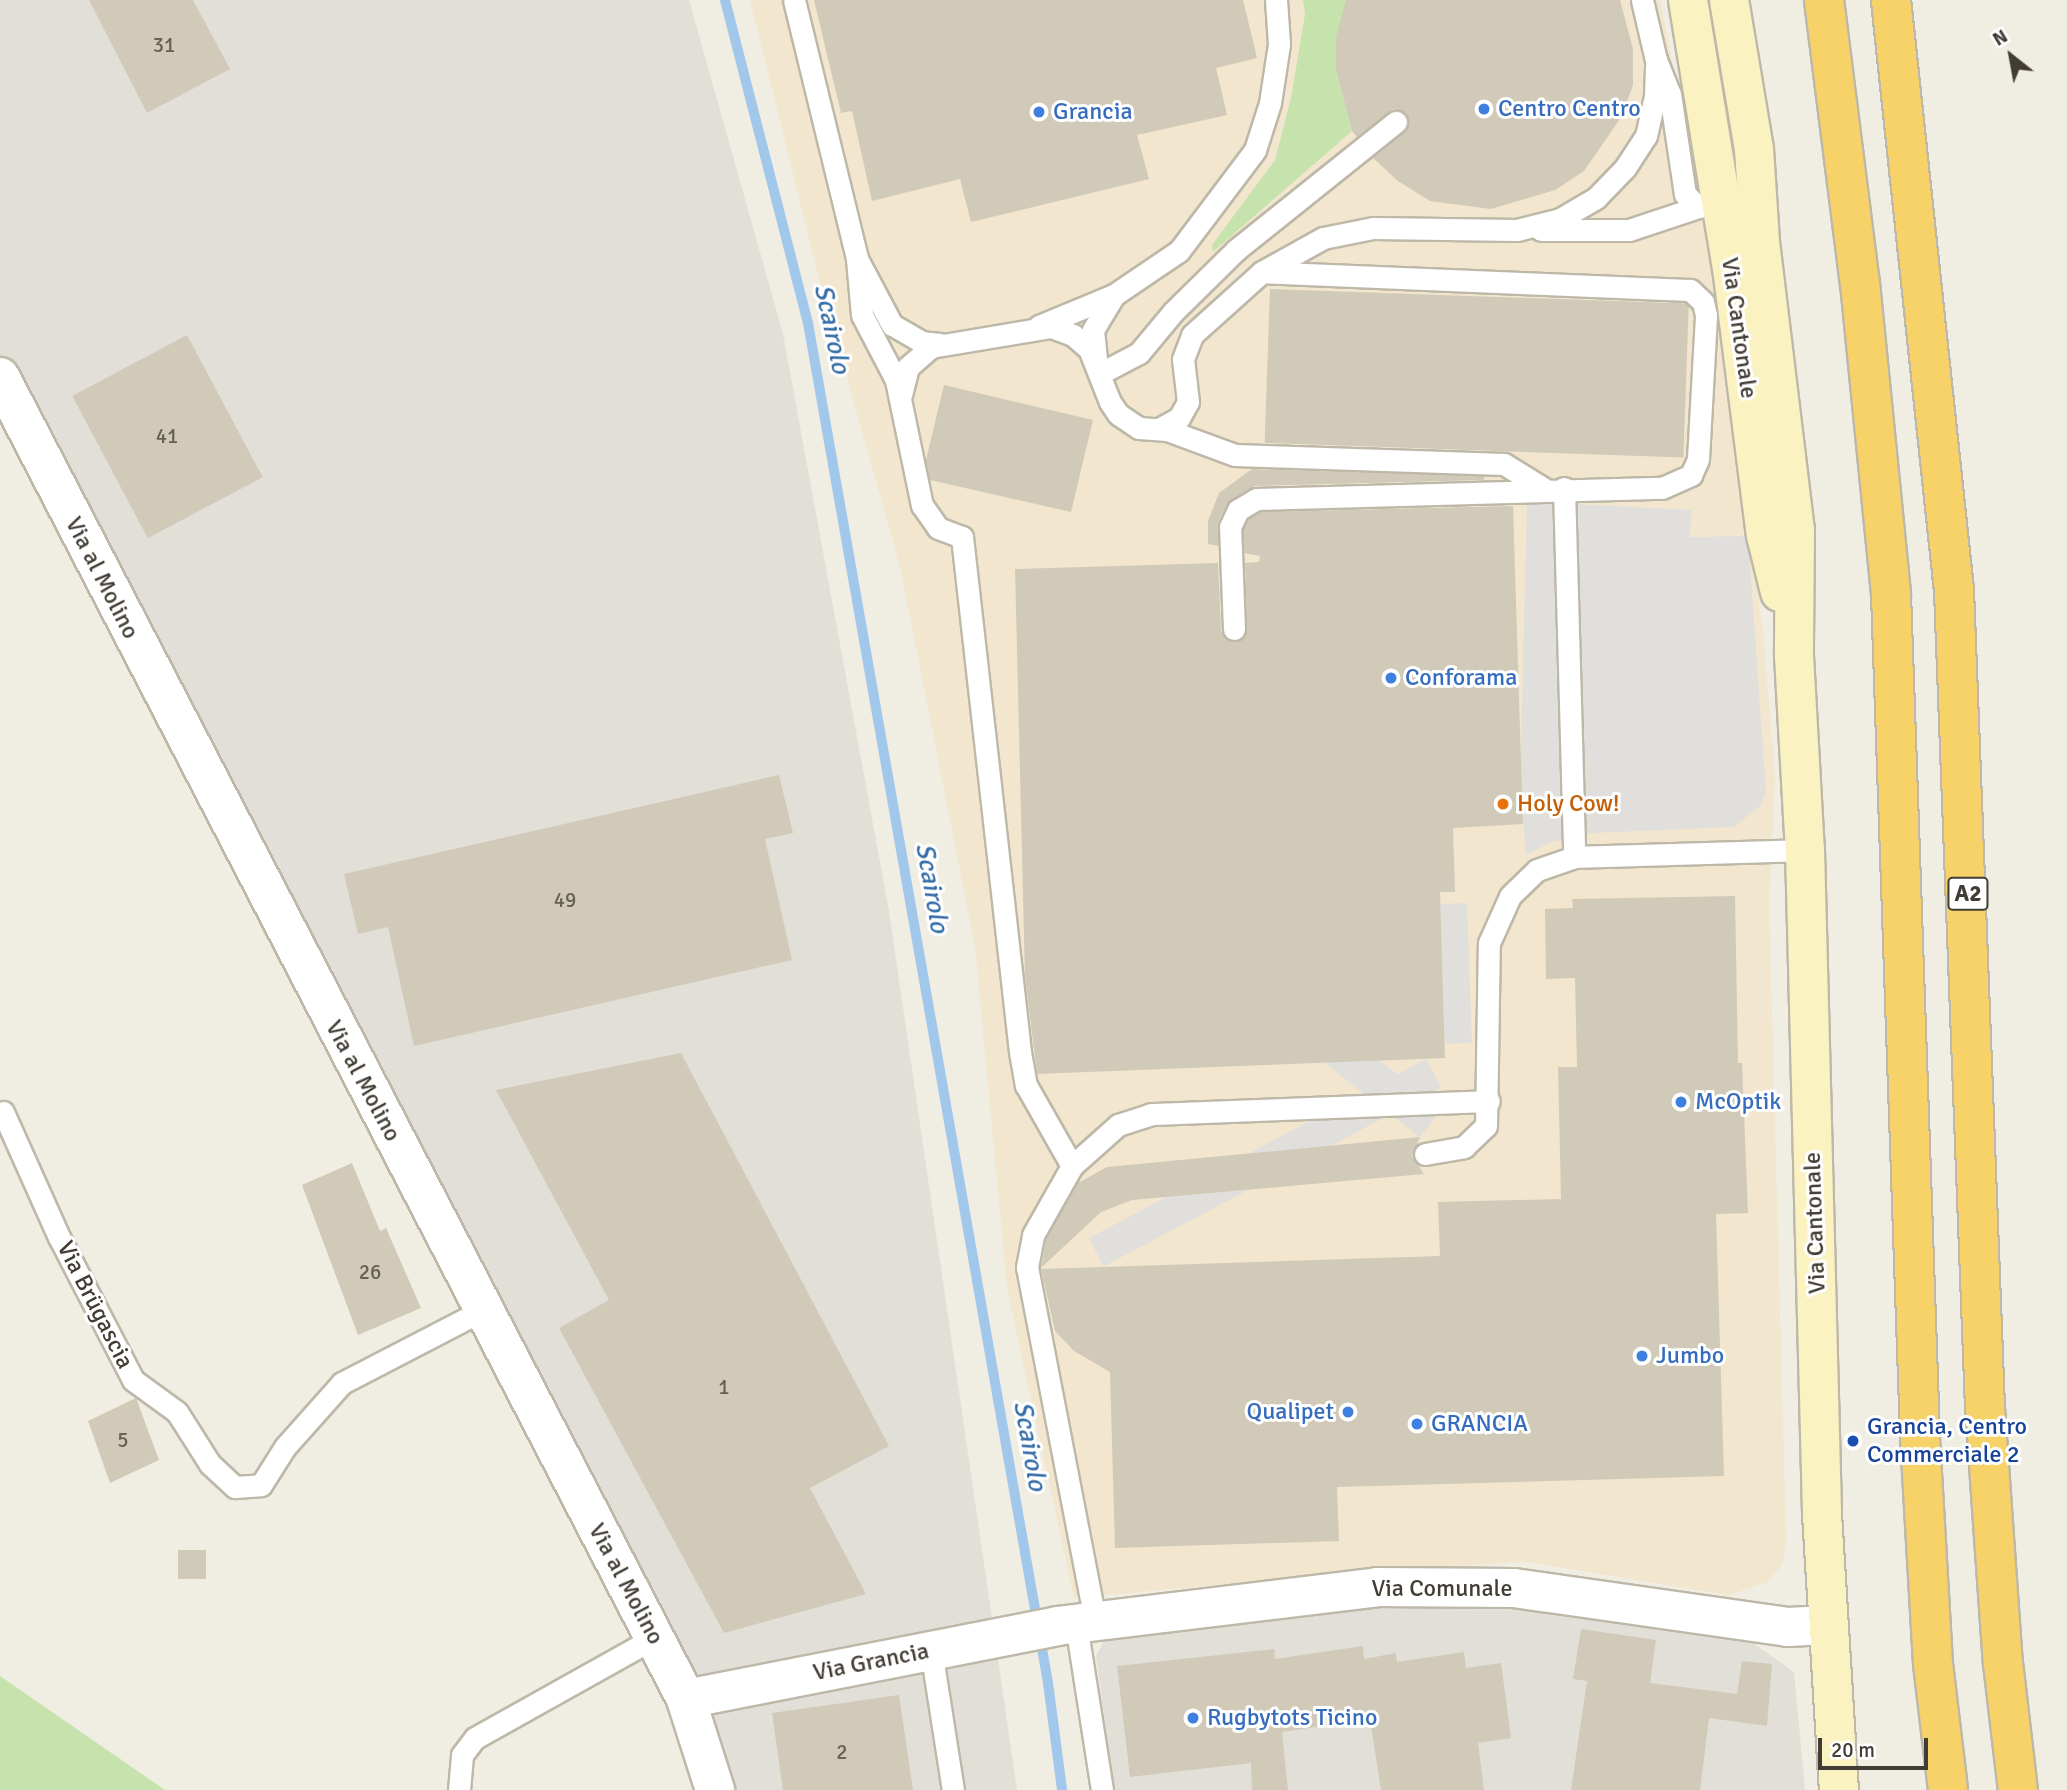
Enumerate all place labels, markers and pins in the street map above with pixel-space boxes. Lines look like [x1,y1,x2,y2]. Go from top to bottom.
place label: Centro Centro [1498,95,1641,123]
place label: Grancia [1053,98,1133,126]
marker: Centro Centro [1476,101,1492,117]
marker: Grancia [1031,104,1047,120]
place label: Conforama [1405,664,1517,692]
marker: Conforama [1383,670,1399,686]
place label: Holy Cow! [1517,790,1620,818]
marker: Holy Cow! [1495,796,1511,812]
place label: McOptik [1695,1088,1781,1116]
marker: McOptik [1673,1094,1689,1110]
place label: Jumbo [1656,1342,1724,1370]
marker: Jumbo [1634,1348,1650,1364]
place label: Qualipet [1247,1398,1334,1426]
marker: Qualipet [1340,1404,1356,1420]
place label: GRANCIA [1431,1410,1528,1438]
place label: Grancia, Centro Commerciale 2 [1867,1413,2027,1469]
marker: GRANCIA [1409,1416,1425,1432]
marker: Grancia, Centro Commerciale 2 [1845,1433,1861,1449]
place label: Rugbytots Ticino [1207,1704,1377,1732]
marker: Rugbytots Ticino [1185,1710,1201,1726]

